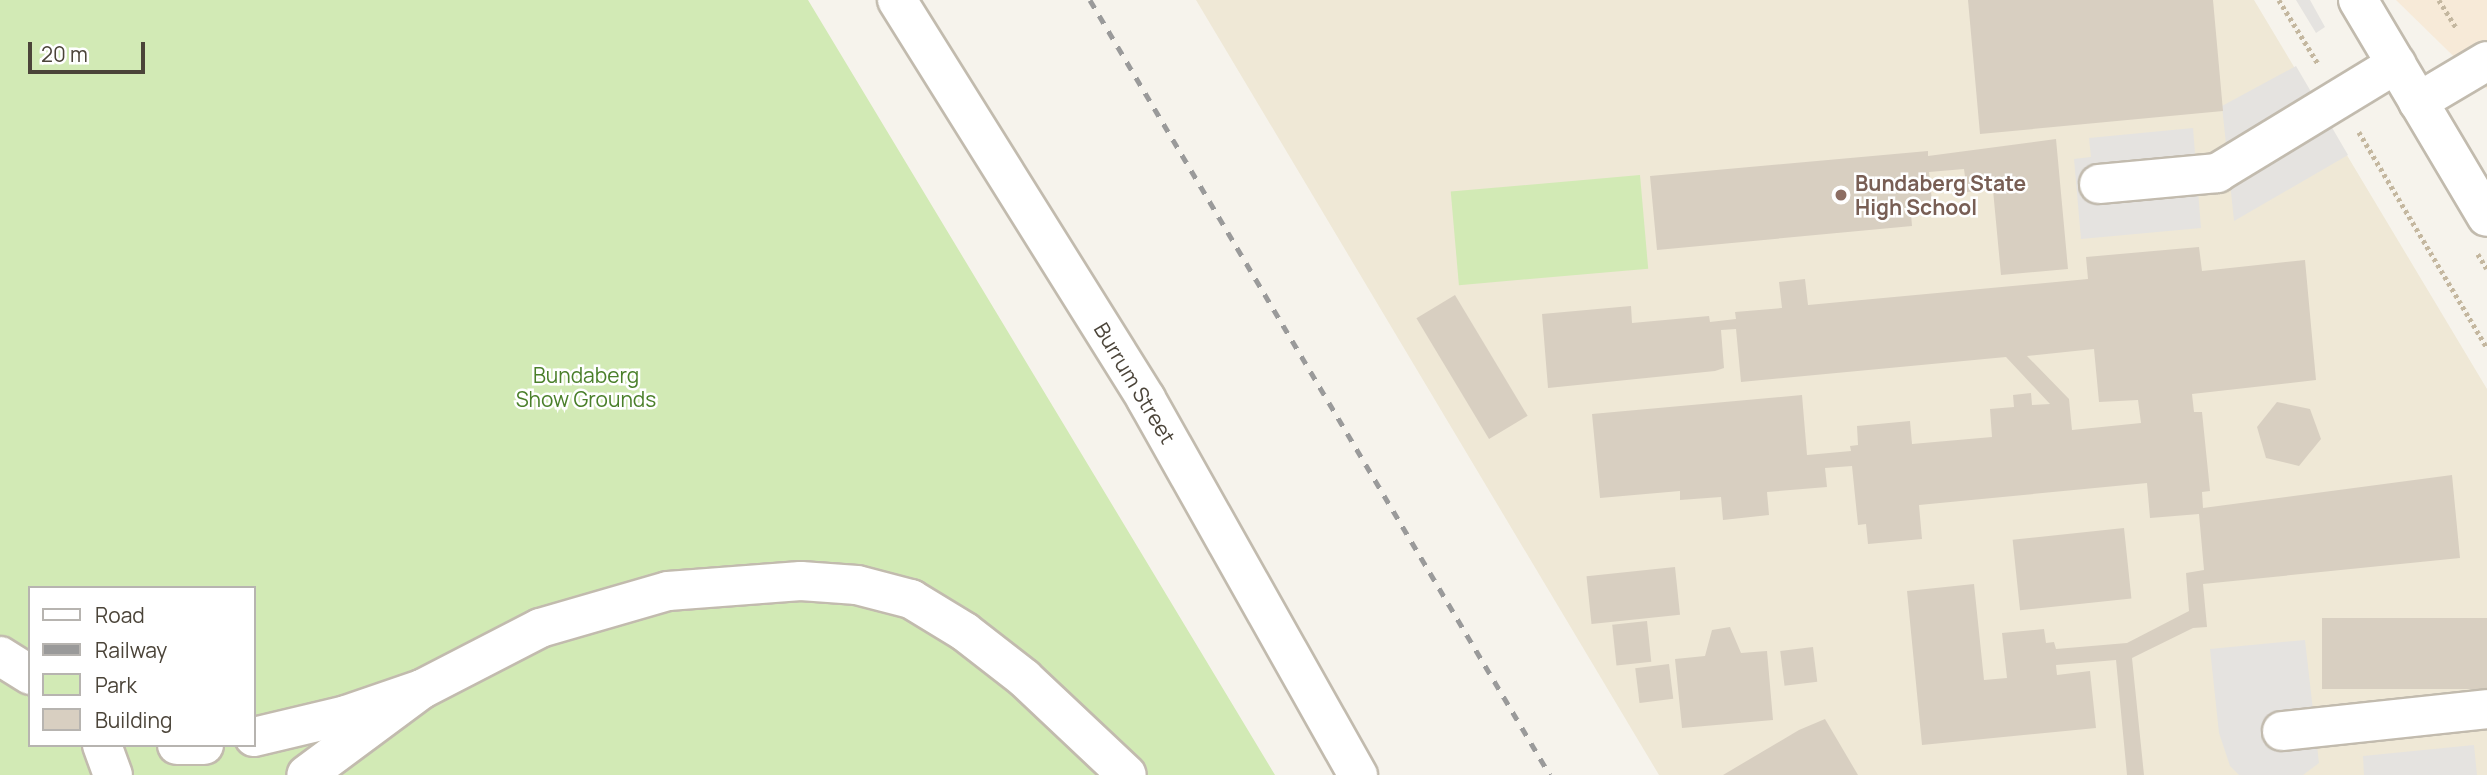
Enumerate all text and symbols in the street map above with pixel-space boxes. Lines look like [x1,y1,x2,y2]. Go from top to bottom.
scale bar [32,28,149,72]
text: 20 m [41,40,88,68]
place label: Bundaberg State High School [1855,170,2026,220]
marker: Bundaberg State High School [1833,187,1849,203]
street label: Burrum Street [1089,318,1181,448]
park label: Bundaberg Show Grounds [516,362,656,412]
legend [28,586,256,747]
text: Road [95,601,145,629]
text: Railway [95,636,167,664]
text: Park [95,671,137,699]
text: Building [95,706,172,734]

